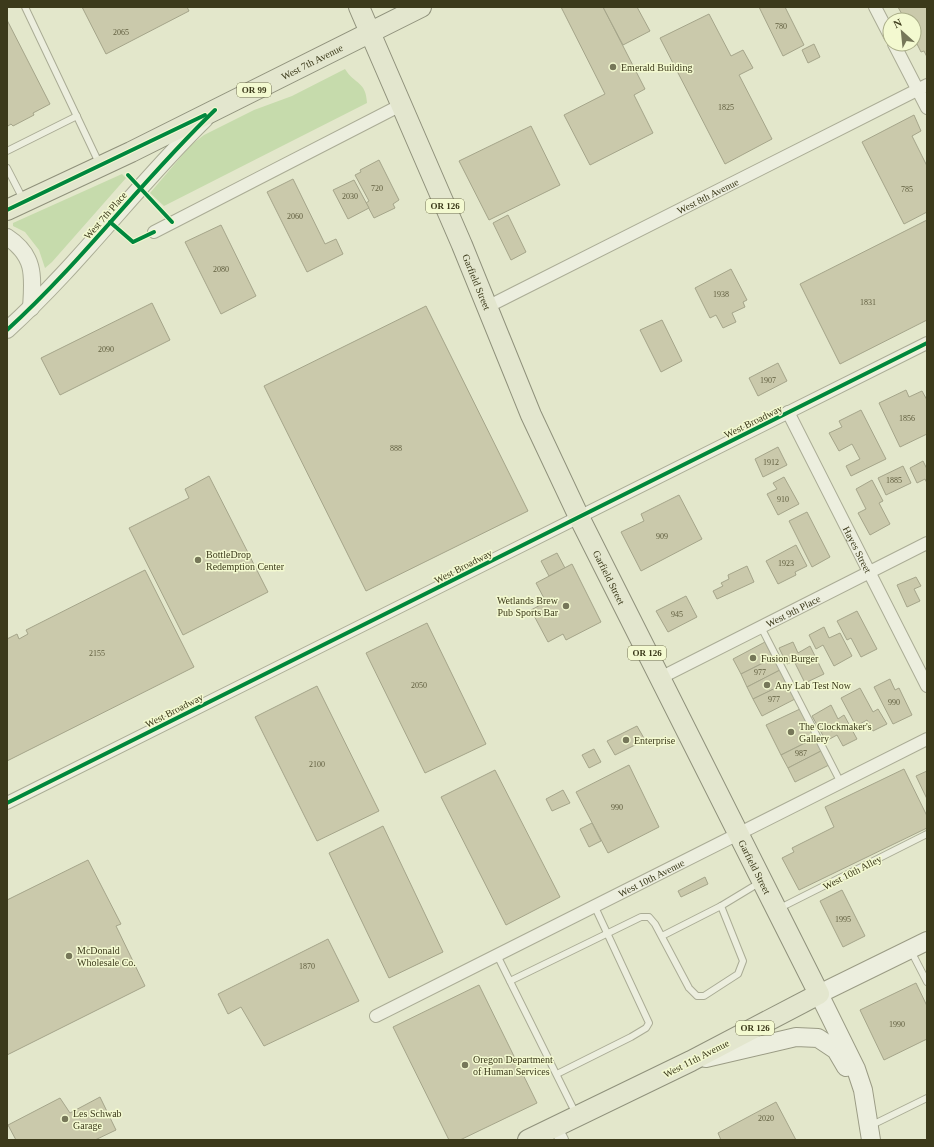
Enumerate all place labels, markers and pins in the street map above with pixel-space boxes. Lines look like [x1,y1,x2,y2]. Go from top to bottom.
marker: Emerald Building [608,62,618,72]
place label: Emerald Building [621,62,692,73]
place label: BottleDrop Redemption Center [206,549,285,572]
marker: BottleDrop Redemption Center [193,555,203,565]
place label: Wetlands Brew Pub Sports Bar [497,595,559,618]
marker: Wetlands Brew Pub Sports Bar [561,601,571,611]
marker: Fusion Burger [748,653,758,663]
place label: Fusion Burger [761,653,819,664]
marker: Any Lab Test Now [762,680,772,690]
place label: Any Lab Test Now [775,680,852,691]
place label: The Clockmaker's Gallery [799,721,872,744]
marker: The Clockmaker's Gallery [786,727,796,737]
marker: Enterprise [621,735,631,745]
place label: Enterprise [634,735,676,746]
place label: McDonald Wholesale Co. [77,945,136,968]
marker: McDonald Wholesale Co. [64,951,74,961]
place label: Oregon Department of Human Services [473,1054,553,1077]
marker: Oregon Department of Human Services [460,1060,470,1070]
place label: Les Schwab Garage [73,1108,122,1131]
marker: Les Schwab Garage [60,1114,70,1124]

